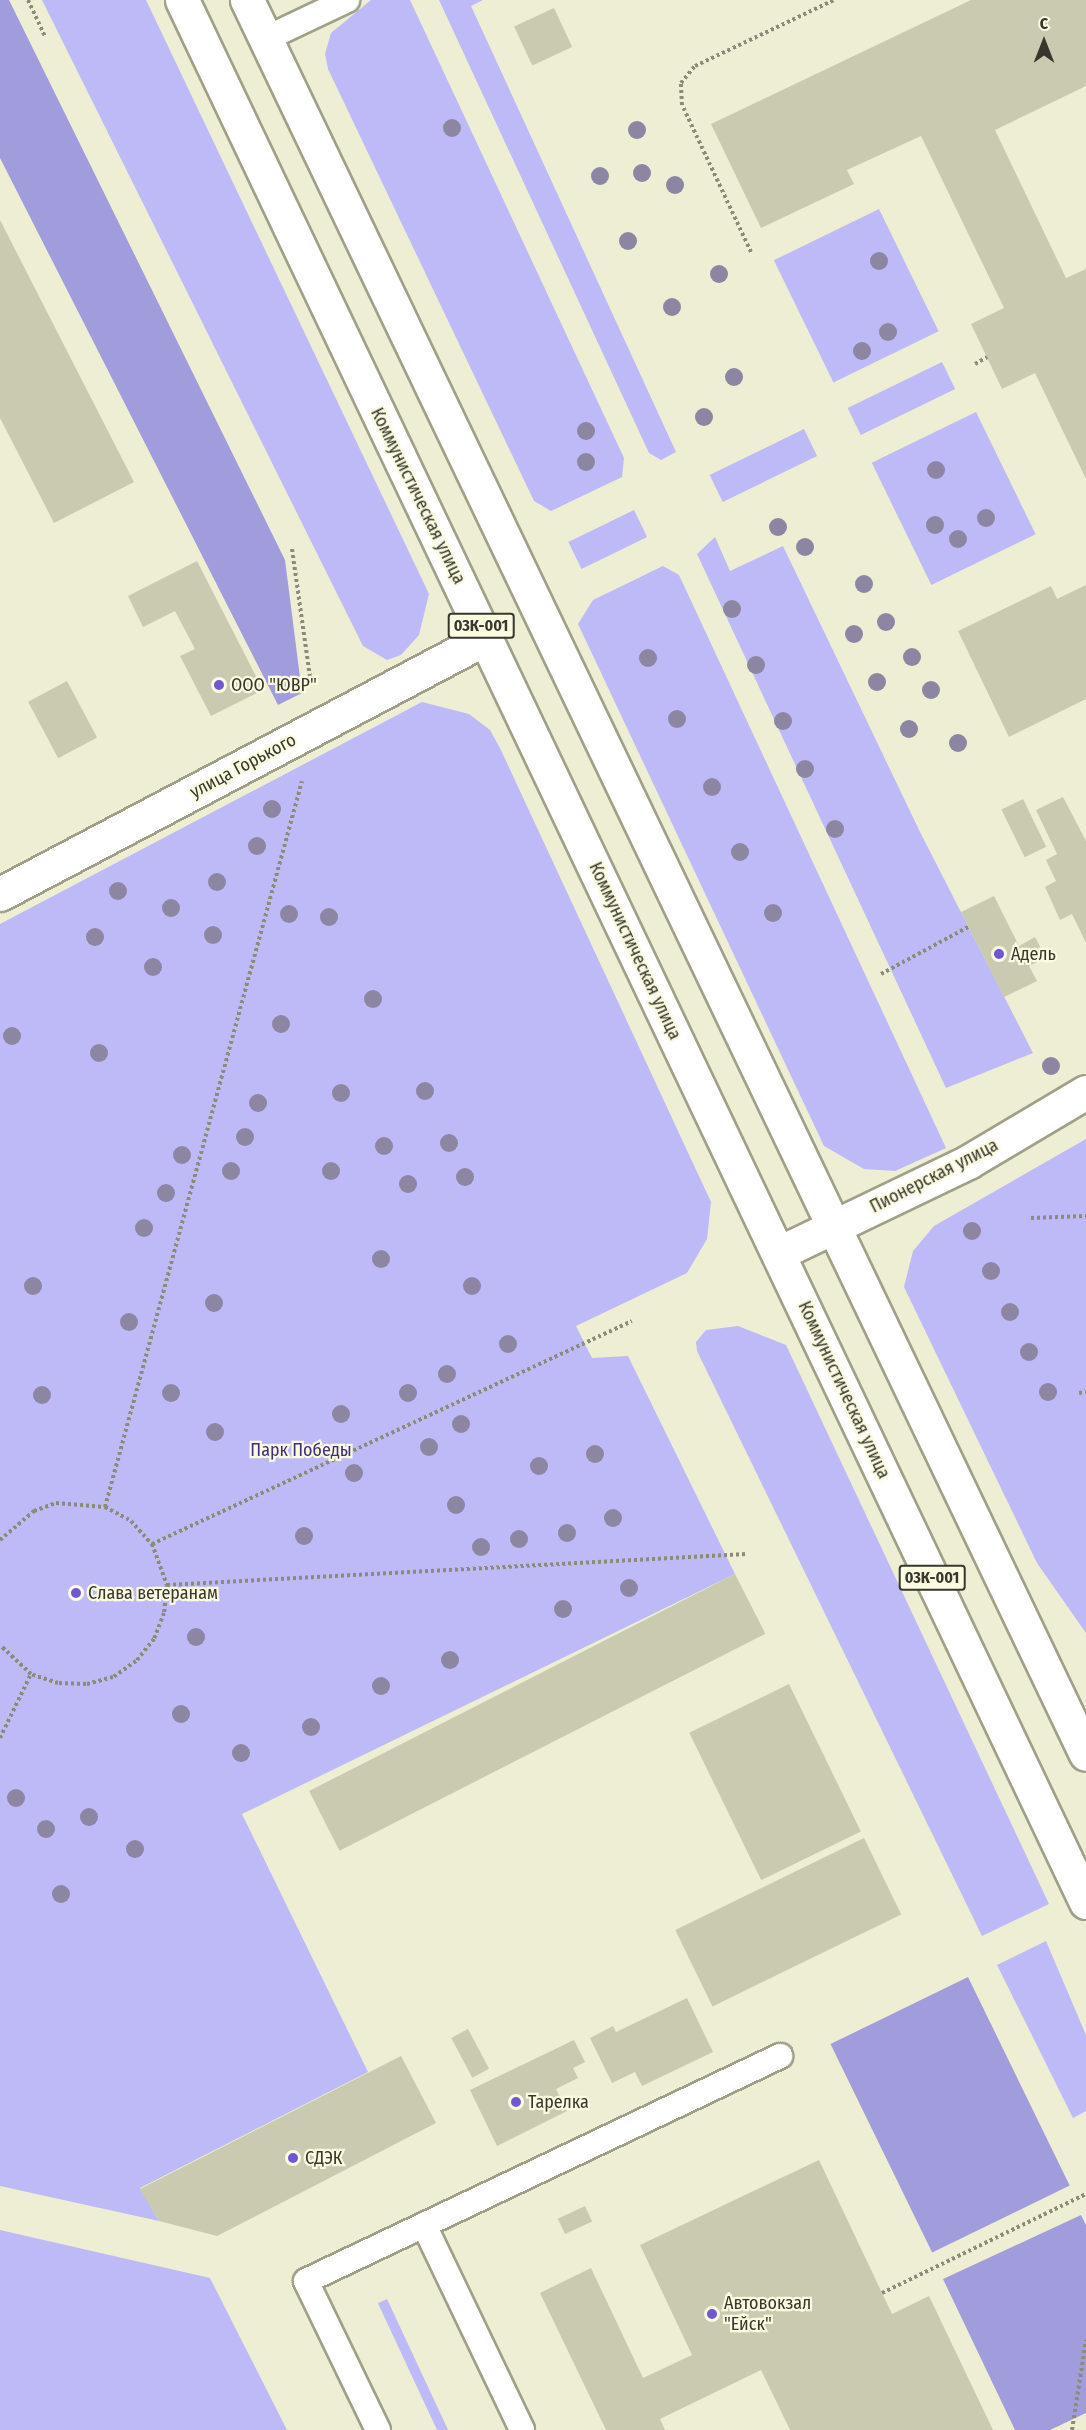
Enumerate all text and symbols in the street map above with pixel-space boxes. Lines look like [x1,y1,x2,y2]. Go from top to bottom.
north arrow [1014,12,1074,72]
text: С [1040,14,1048,33]
street label: Коммунистическая улица [366,404,470,588]
road number: 03К-001 [446,613,516,639]
place label: ООО "ЮВР" [231,674,317,696]
marker: ООО "ЮВР" [212,678,226,692]
street label: улица Горького [186,729,300,803]
street label: Коммунистическая улица [584,859,686,1043]
place label: Адель [1011,943,1056,965]
marker: Адель [992,947,1006,961]
street label: Пионерская улица [866,1134,1002,1218]
street label: Коммунистическая улица [793,1298,895,1482]
park label: Парк Победы [250,1439,352,1461]
road number: 03К-001 [898,1565,966,1591]
place label: Слава ветеранам [88,1582,218,1604]
marker: Слава ветеранам [69,1586,83,1600]
place label: Тарелка [528,2091,589,2113]
marker: Тарелка [509,2095,523,2109]
place label: СДЭК [305,2147,342,2169]
marker: СДЭК [286,2151,300,2165]
place label: Автовокзал "Ейск" [724,2293,811,2336]
marker: Автовокзал "Ейск" [705,2307,719,2321]

